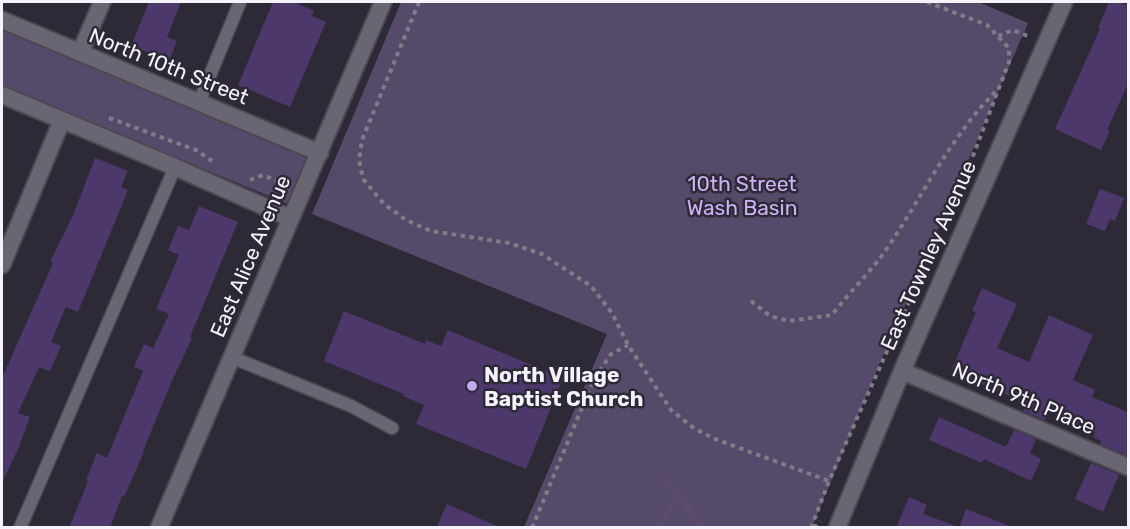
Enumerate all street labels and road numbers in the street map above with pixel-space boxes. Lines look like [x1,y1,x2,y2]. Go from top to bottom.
street label: North 10th Street [86,23,252,109]
street label: East Townley Avenue [875,156,981,354]
street label: East Alice Avenue [205,171,295,341]
street label: North 9th Place [949,357,1099,439]

